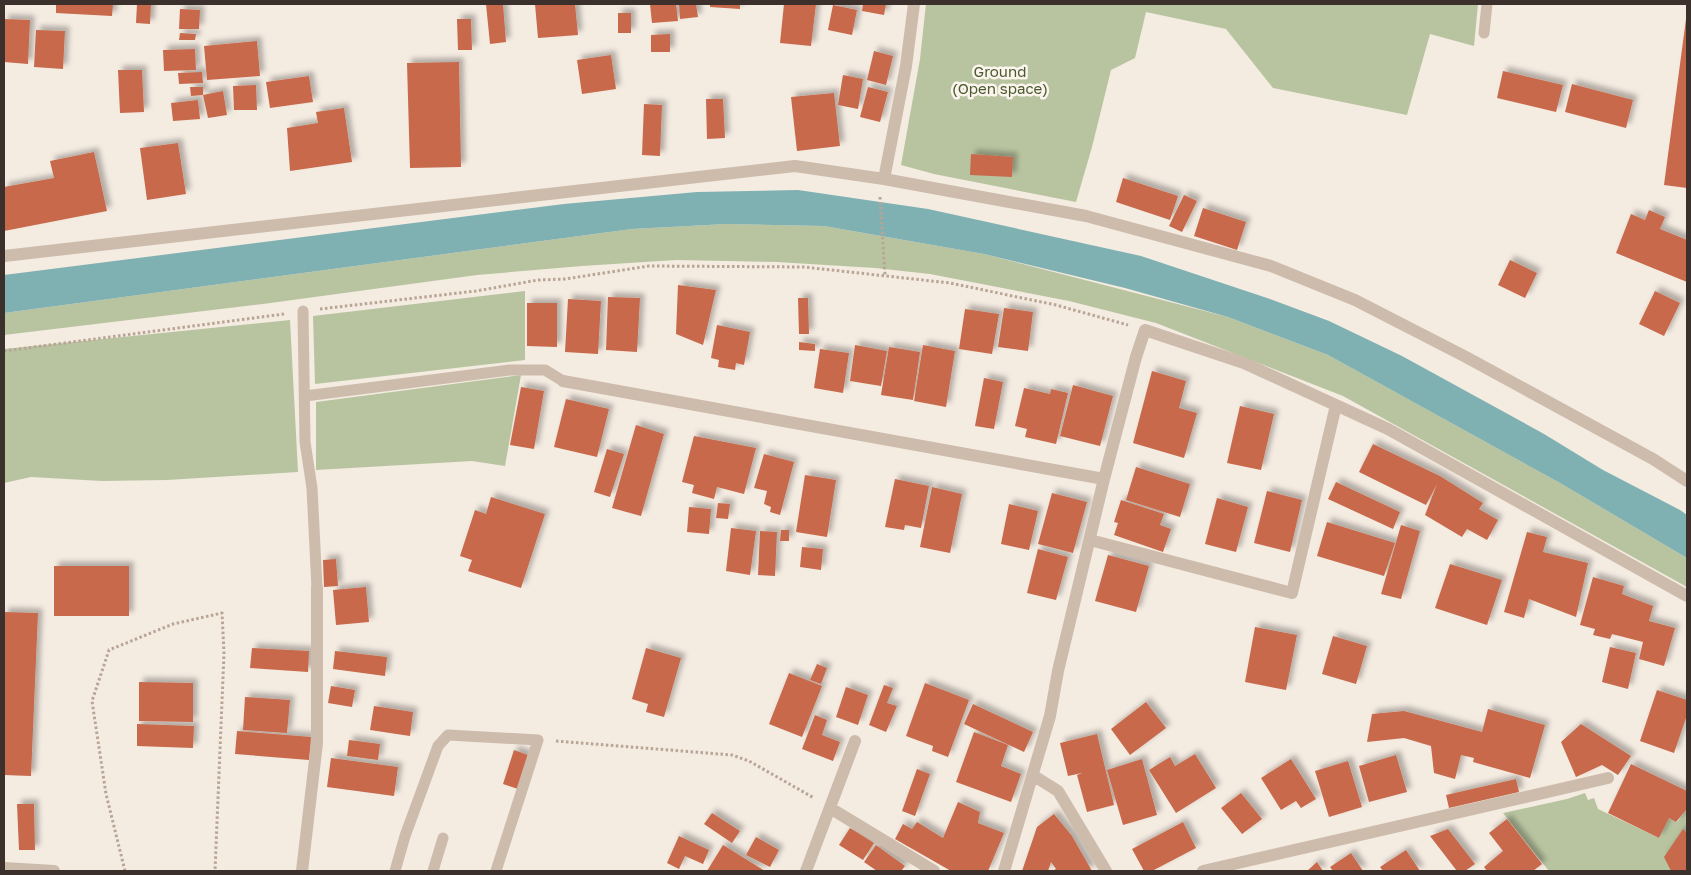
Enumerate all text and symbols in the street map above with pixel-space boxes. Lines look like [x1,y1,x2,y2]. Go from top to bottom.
park label: Ground (Open space) [952,62,1048,97]

